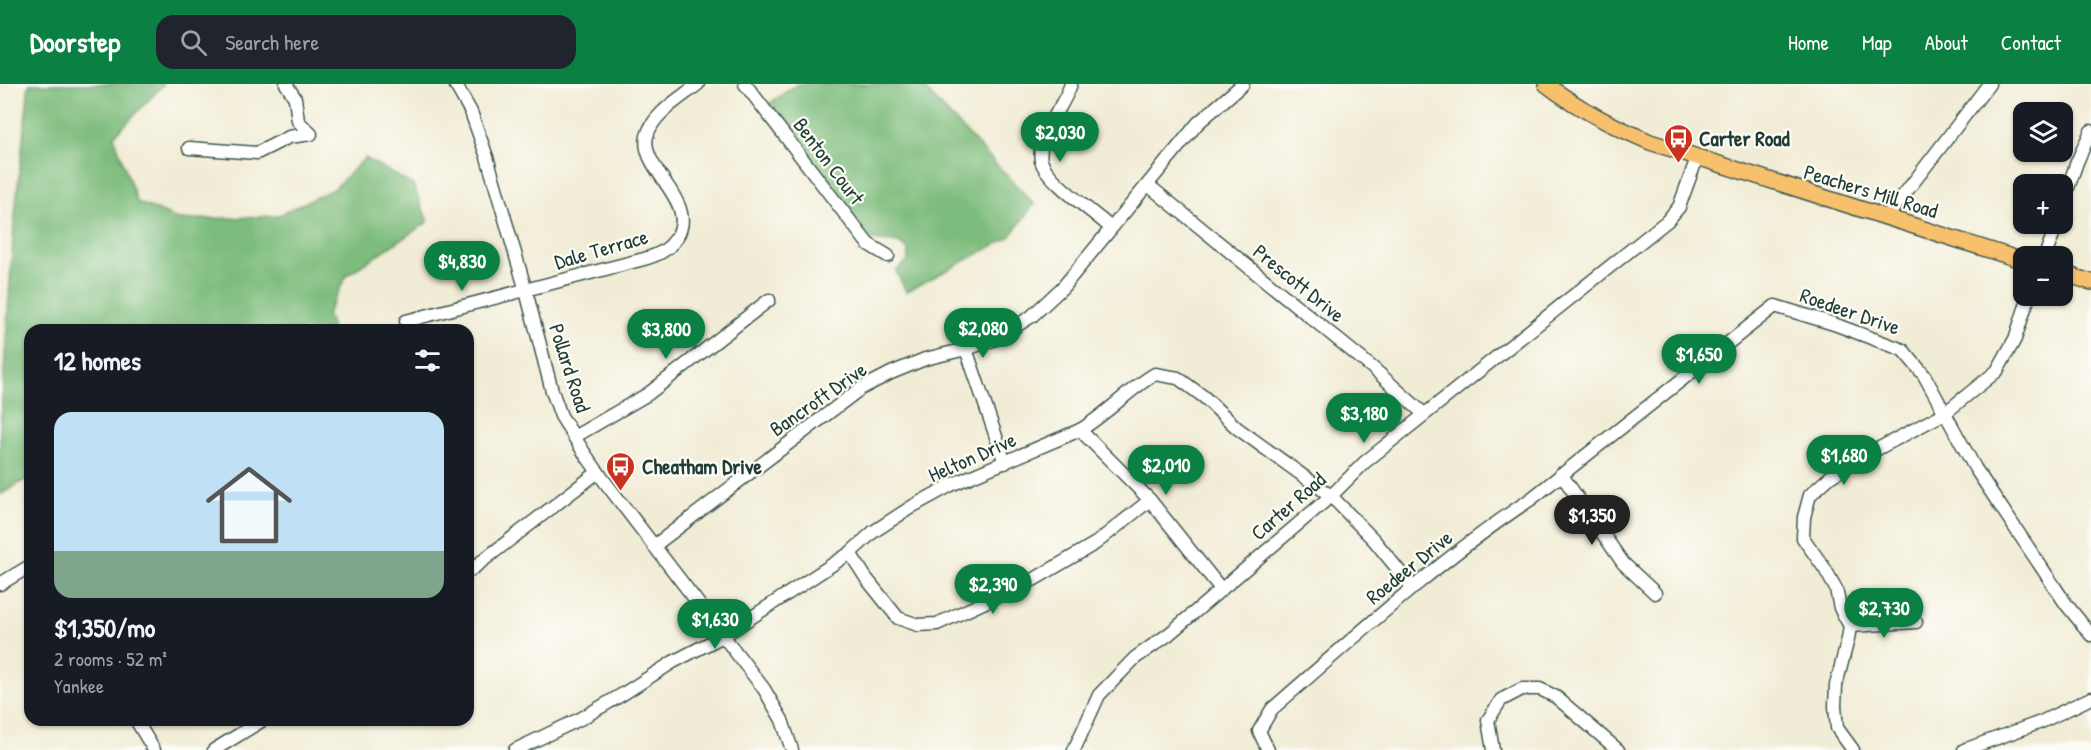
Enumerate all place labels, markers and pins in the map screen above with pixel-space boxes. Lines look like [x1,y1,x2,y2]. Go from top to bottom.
pin: $2,030 [1011,112,1109,163]
bus stop icon: Carter Road [1662,122,1694,164]
place label: Carter Road [1699,124,1791,153]
pin: $4,830 [413,241,511,292]
pin: $2,080 [934,308,1032,359]
pin: $3,800 [617,309,715,360]
pin: $1,650 [1650,334,1748,385]
pin: $3,180 [1315,393,1413,444]
pin: $1,680 [1795,435,1893,486]
pin: $2,010 [1117,445,1215,496]
bus stop icon: Cheatham Drive [605,450,637,492]
place label: Cheatham Drive [642,452,762,481]
pin: $1,350 [1543,495,1641,546]
pin: $2,390 [944,564,1042,615]
pin: $2,730 [1835,588,1933,639]
pin: $1,630 [666,599,764,650]

